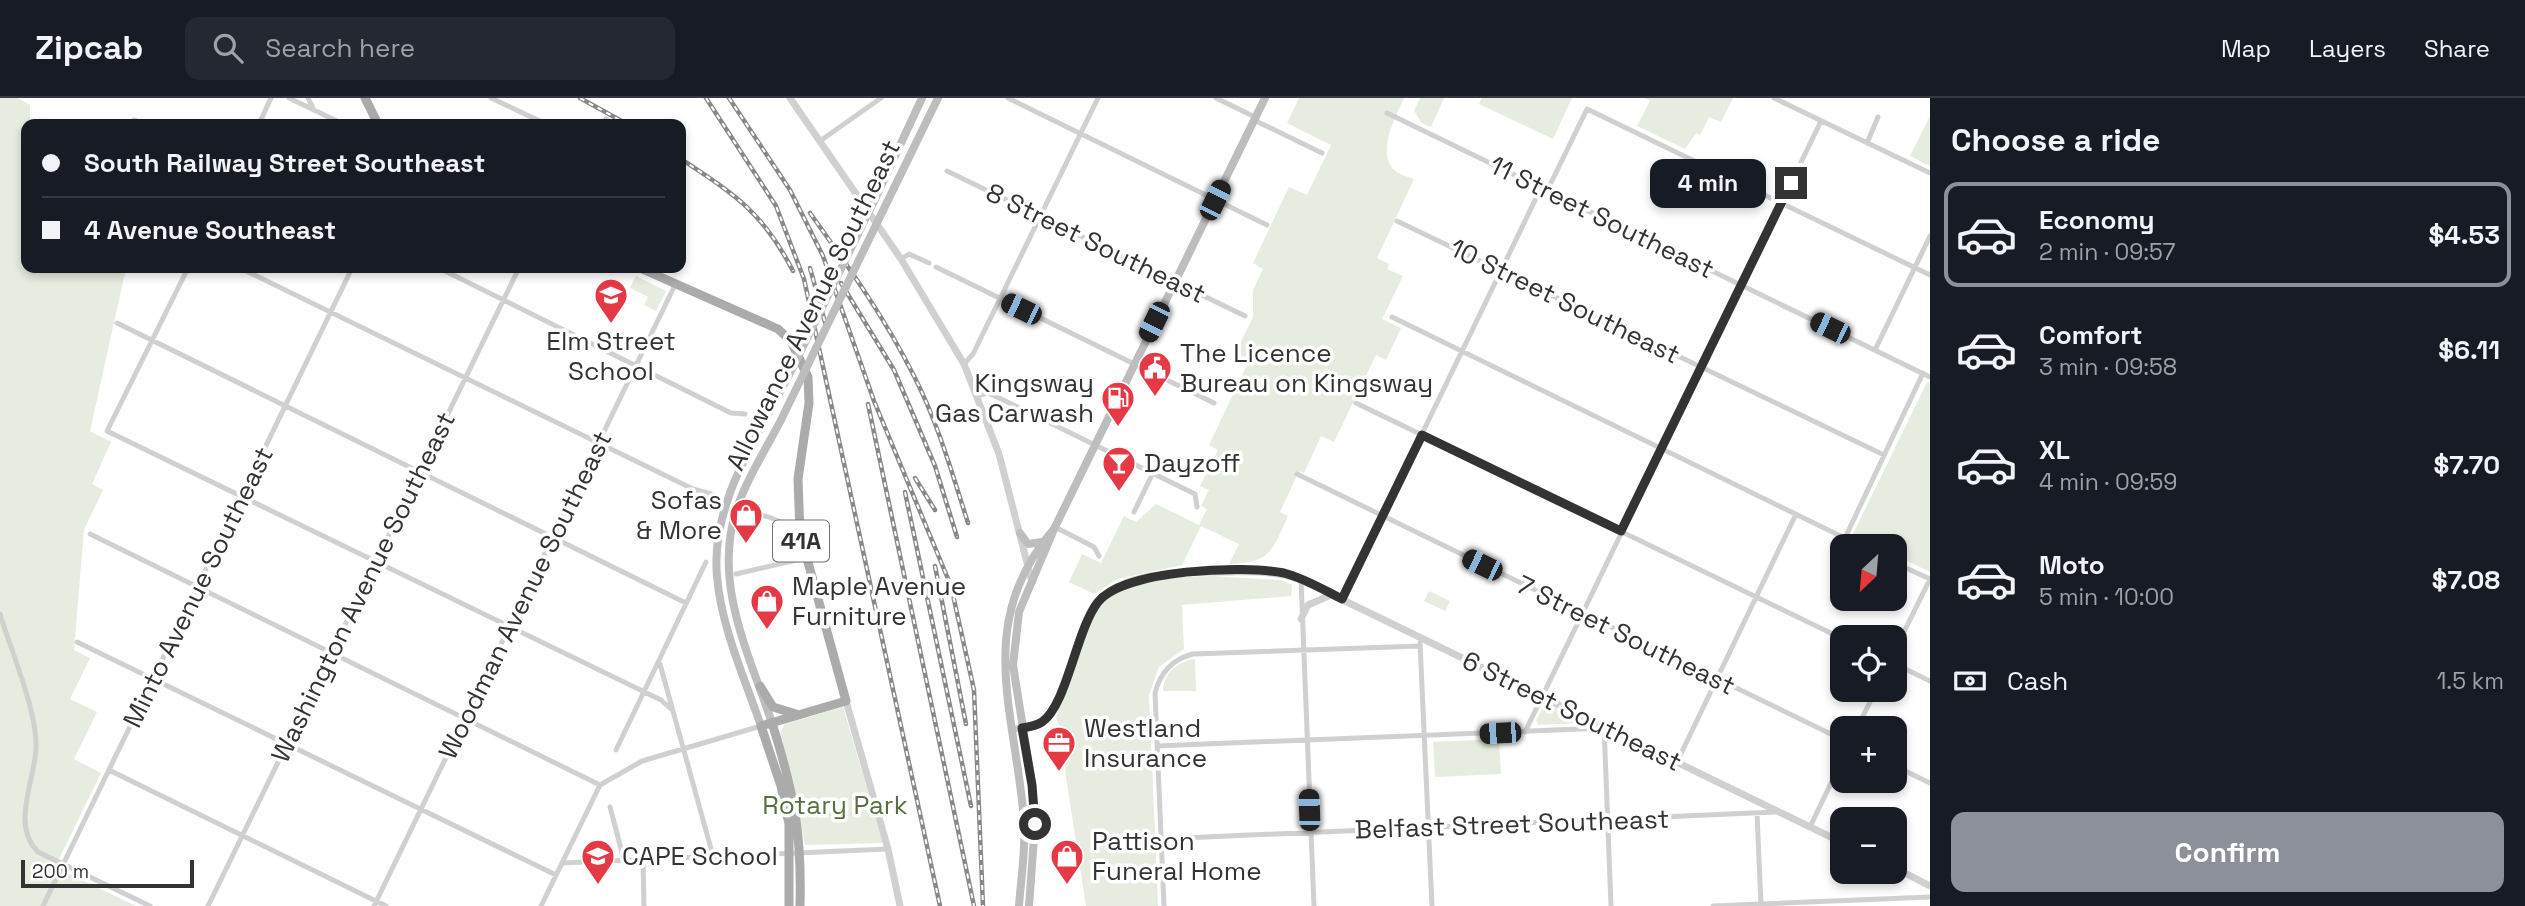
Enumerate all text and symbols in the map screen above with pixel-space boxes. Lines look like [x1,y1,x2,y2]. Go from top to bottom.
search box [185,17,675,80]
text: Zipcab [35,27,143,69]
icon: search [209,29,247,67]
text: Search here [265,31,415,65]
text: Map [2221,33,2271,64]
text: Layers [2309,33,2386,64]
text: Share [2424,33,2490,64]
text: Choose a ride [1951,120,2161,160]
street label: Allowance Avenue Southeast [718,134,908,476]
text: South Railway Street Southeast [84,146,485,180]
street label: 11 Street Southeast [1484,148,1720,286]
callout: 4 min [1651,158,1766,208]
route end [1775,167,1807,199]
text: 4 min [1678,168,1738,198]
street label: 8 Street Southeast [981,175,1211,311]
car [1197,177,1234,223]
icon: car [1955,203,2018,266]
text: Economy [2039,203,2155,237]
text: 4 Avenue Southeast [84,213,336,247]
text: $4.53 [2429,218,2500,252]
street label: 10 Street Southeast [1444,231,1686,371]
text: 2 min · 09:57 [2039,237,2176,267]
school or university icon: Elm Street School [592,276,630,325]
car [998,290,1045,328]
car [1136,299,1173,345]
car [1807,309,1854,347]
icon: car [1955,318,2018,381]
text: Comfort [2039,318,2142,352]
place label: Elm Street School [546,324,676,388]
text: $6.11 [2438,333,2500,367]
place label: The Licence Bureau on Kingsway [1180,336,1433,400]
public building icon: The Licence Bureau on Kingsway [1136,349,1174,398]
text: 3 min · 09:58 [2039,352,2177,382]
place label: Kingsway Gas Carwash [935,366,1094,430]
fuel station icon: Kingsway Gas Carwash [1099,379,1137,428]
street label: Washington Avenue Southeast [263,406,463,768]
street label: Woodman Avenue Southeast [431,425,619,765]
icon: car [1955,433,2018,496]
text: XL [2039,433,2070,467]
street label: Minto Avenue Southeast [115,441,281,733]
bar icon: Dayzoff [1100,444,1138,493]
place label: Dayzoff [1144,446,1240,480]
text: $7.70 [2434,448,2500,482]
text: 4 min · 09:59 [2039,467,2177,497]
place label: Sofas & More [636,483,722,547]
shop icon: Sofas & More [727,496,765,545]
road number: 41A [773,520,829,561]
north arrow [1830,534,1908,611]
map controls [1830,534,1907,884]
car [1459,546,1506,584]
icon: car [1955,548,2018,611]
text: Moto [2039,548,2105,582]
text: $7.08 [2432,563,2500,597]
street label: 7 Street Southeast [1511,567,1741,703]
place label: Maple Avenue Furniture [792,569,966,633]
shop icon: Maple Avenue Furniture [748,582,786,631]
text: 5 min · 10:00 [2039,582,2174,612]
button: locate [1830,625,1907,702]
street label: 6 Street Southeast [1457,643,1687,779]
icon: cash [1951,662,1989,700]
text: Cash [2007,664,2068,698]
text: 1.5 km [2437,666,2504,696]
place label: Westland Insurance [1084,711,1207,775]
button: + [1830,716,1907,793]
car [1479,721,1522,745]
office icon: Westland Insurance [1040,724,1078,773]
park label: Rotary Park [762,788,908,822]
car [1298,789,1321,831]
street label: Belfast Street Southeast [1354,802,1670,846]
button: − [1830,807,1907,884]
route start [1019,808,1051,840]
button: Confirm [1951,812,2504,892]
place label: Pattison Funeral Home [1092,824,1262,888]
school or university icon: CAPE School [579,837,617,886]
shop icon: Pattison Funeral Home [1048,837,1086,886]
place label: CAPE School [622,839,778,873]
scale bar [21,857,194,889]
text: 200 m [32,859,89,884]

